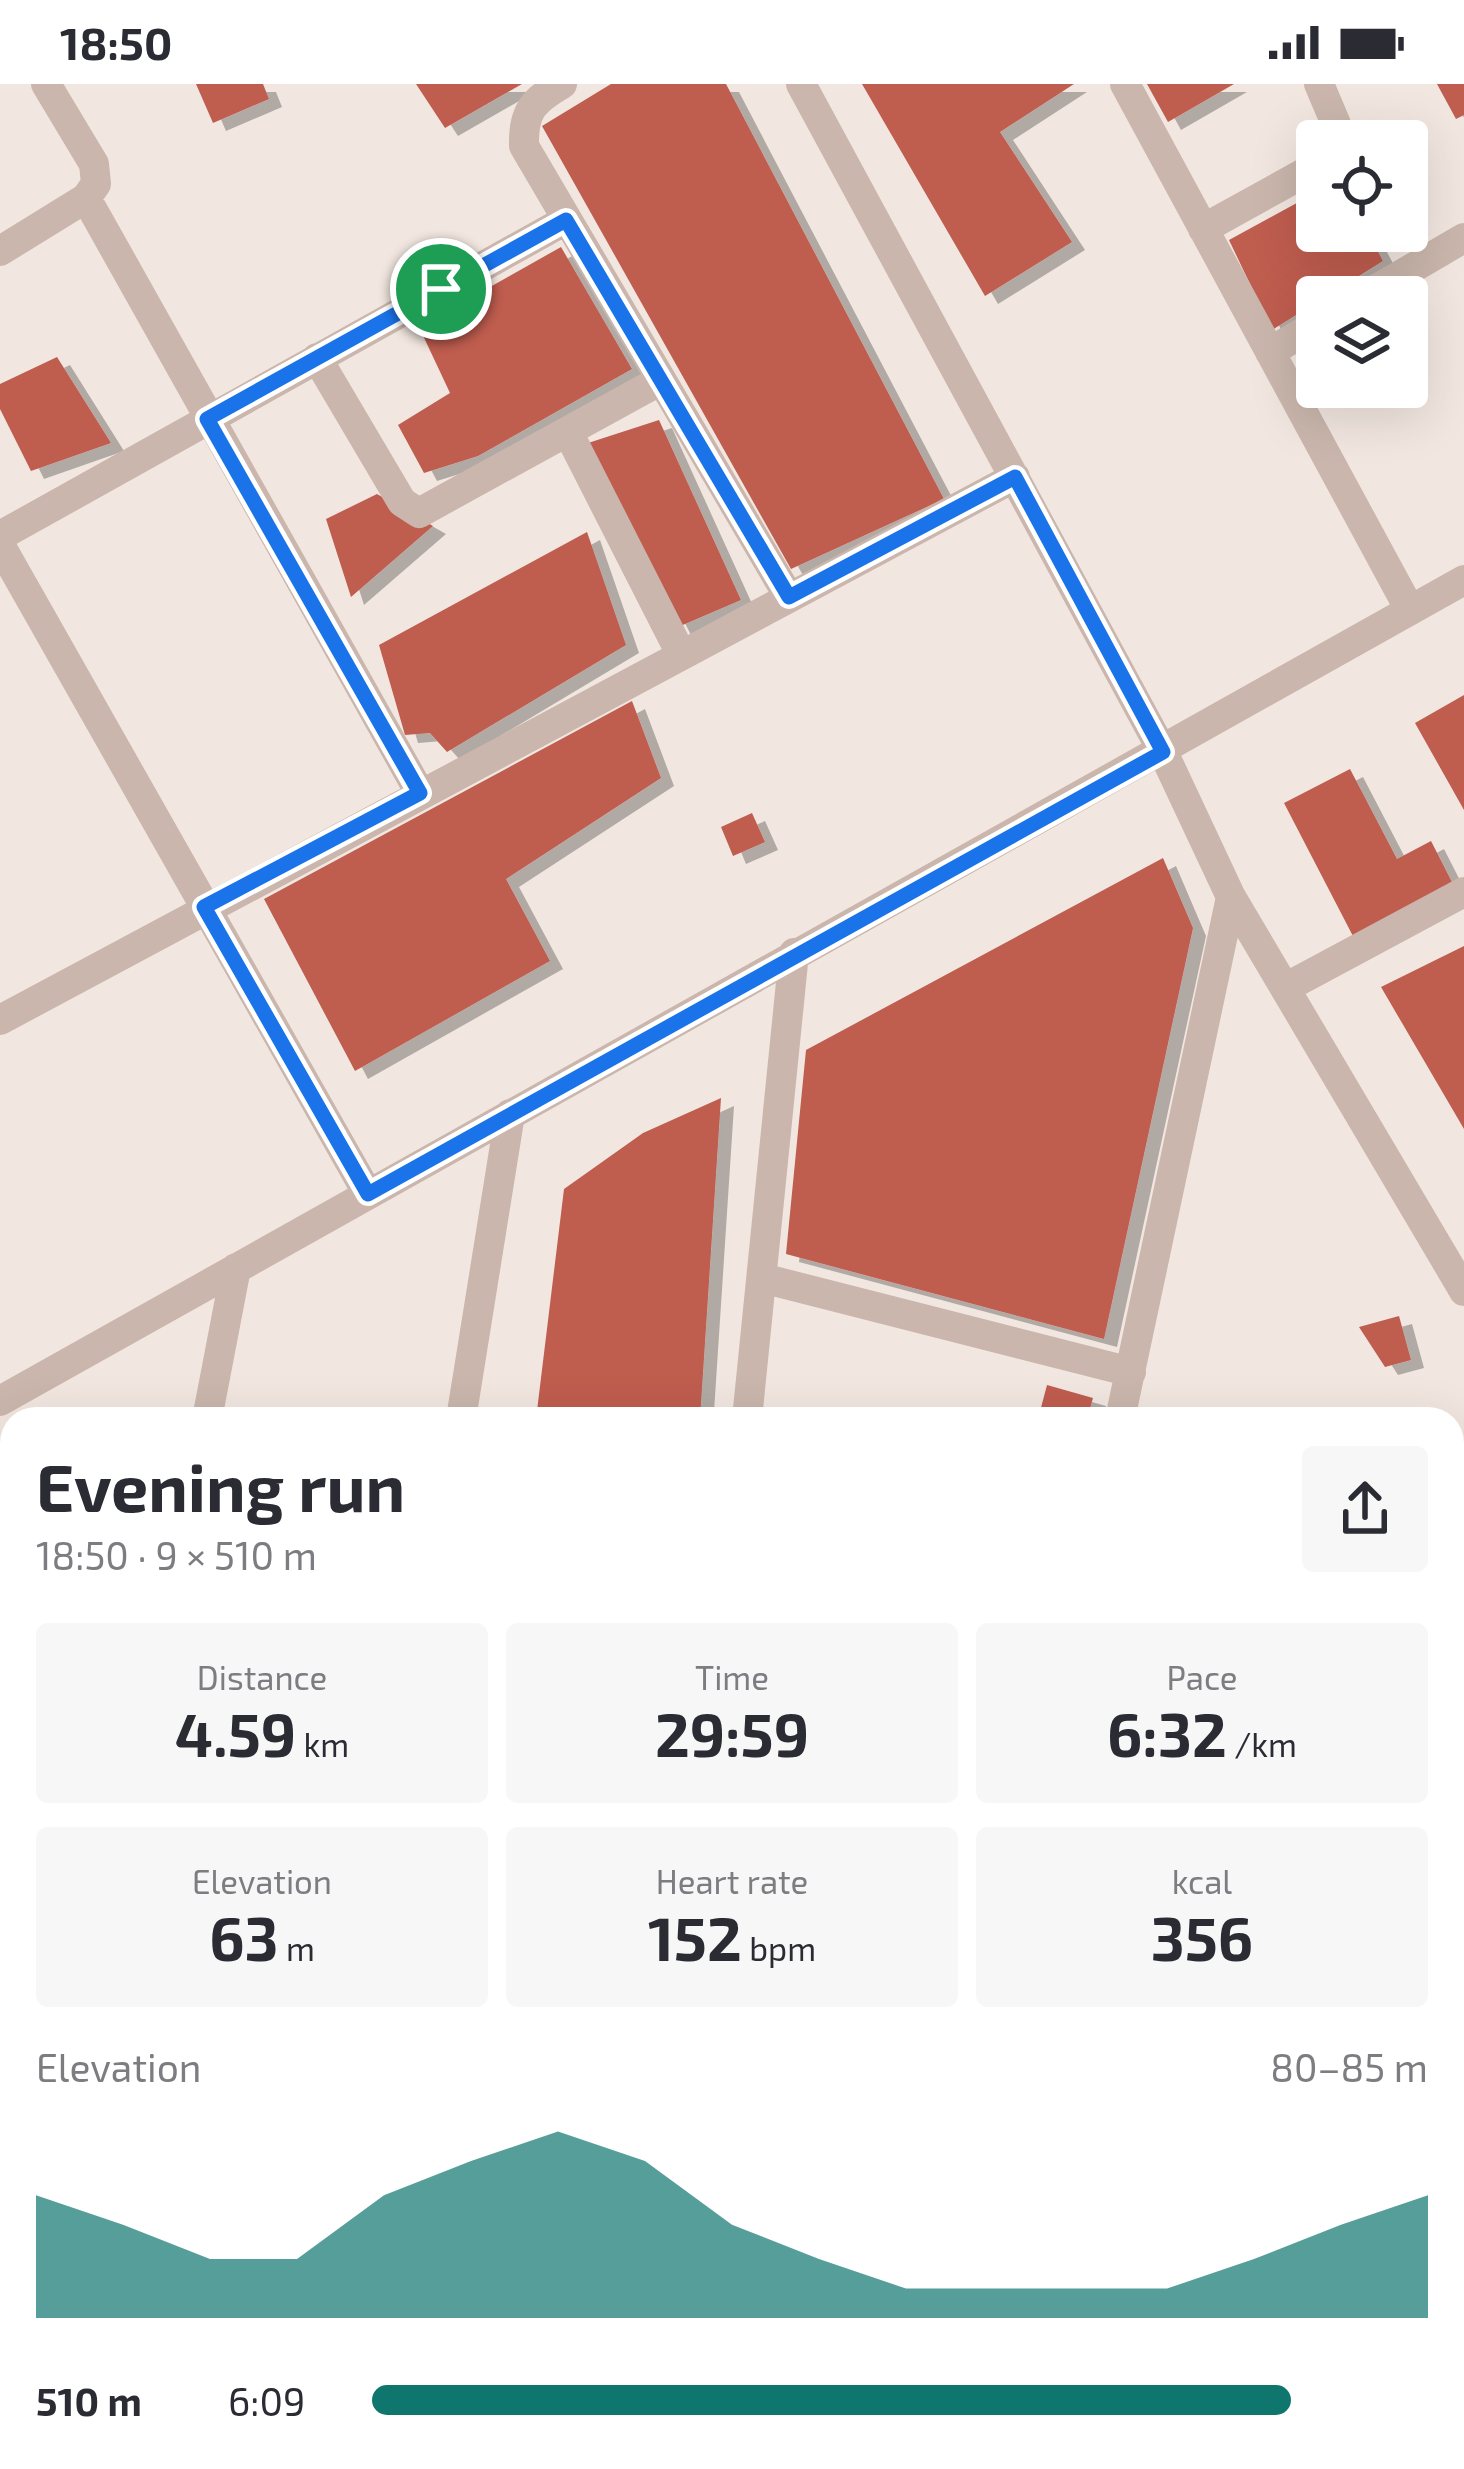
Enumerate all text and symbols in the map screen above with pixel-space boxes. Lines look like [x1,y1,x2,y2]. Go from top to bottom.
text: 18:50 [60,15,172,69]
map controls [1296,120,1428,408]
button: locate [1296,120,1428,252]
pin [390,238,492,340]
icon: arrive [408,256,474,322]
button: layers [1296,276,1428,408]
text: Evening run [36,1446,405,1525]
button: share [1302,1446,1428,1572]
text: 18:50 · 9 × 510 m [36,1531,317,1578]
text: Distance [197,1657,327,1697]
text: Time [695,1657,769,1697]
text: Pace [1166,1657,1238,1697]
text: 4.59 [175,1697,296,1769]
text: 29:59 [655,1697,809,1769]
text: 6:32 [1107,1697,1227,1769]
text: km [296,1724,349,1764]
text: /km [1227,1724,1297,1764]
text: Elevation [192,1861,332,1901]
text: Heart rate [656,1861,808,1901]
text: kcal [1172,1861,1232,1901]
text: 63 [209,1901,279,1973]
text: 152 [648,1901,742,1973]
text: 356 [1151,1901,1253,1973]
text: m [279,1928,315,1968]
text: bpm [742,1928,816,1968]
text: Elevation [36,2043,201,2090]
text: 80–85 m [1270,2043,1428,2090]
text: 510 m [36,2377,142,2424]
text: 6:09 [228,2377,305,2424]

